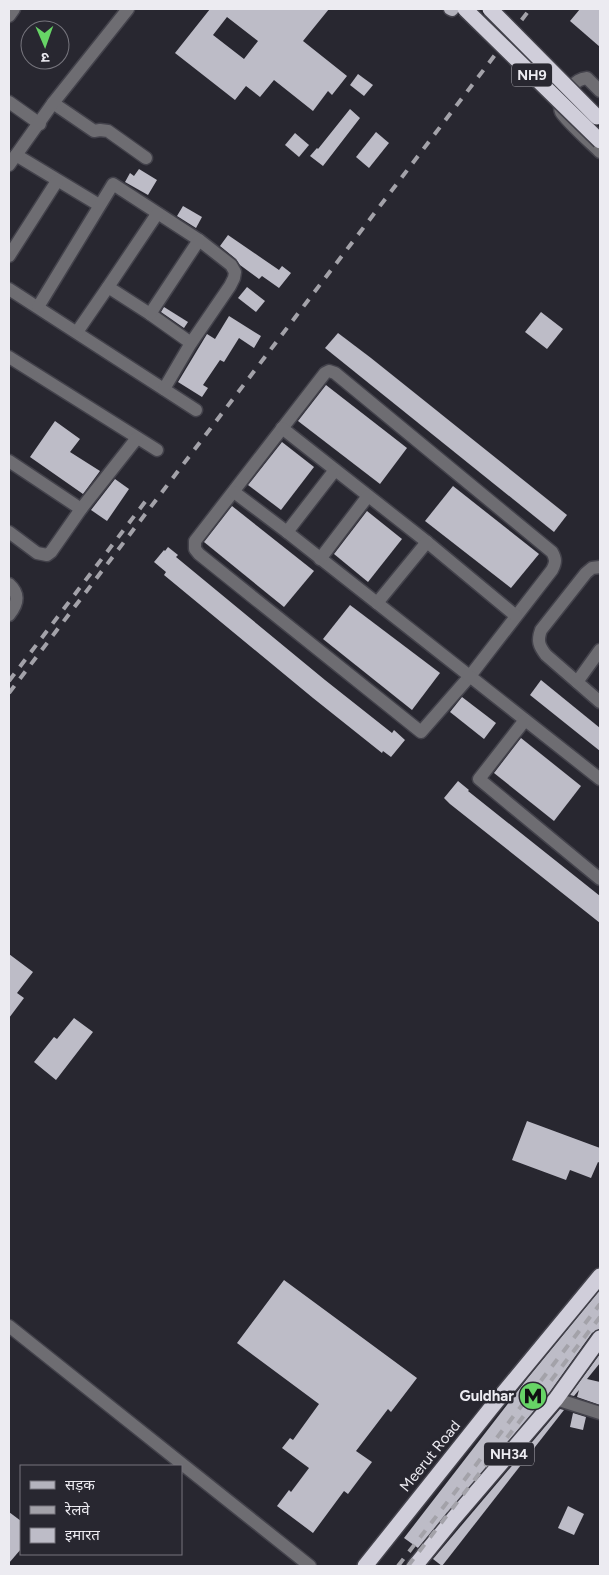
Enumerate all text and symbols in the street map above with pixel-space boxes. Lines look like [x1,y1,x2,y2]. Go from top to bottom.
north arrow [20,20,70,70]
text: उ [40,49,50,66]
road number: NH9 [512,64,552,86]
metro station icon: Guldhar [518,1381,548,1411]
place label: Guldhar [459,1387,514,1405]
street label: Meerut Road [396,1417,464,1495]
road number: NH34 [484,1442,534,1466]
legend [20,1465,182,1555]
text: सड़क [65,1476,95,1494]
text: रेलवे [64,1501,90,1519]
text: इमारत [65,1526,100,1544]

